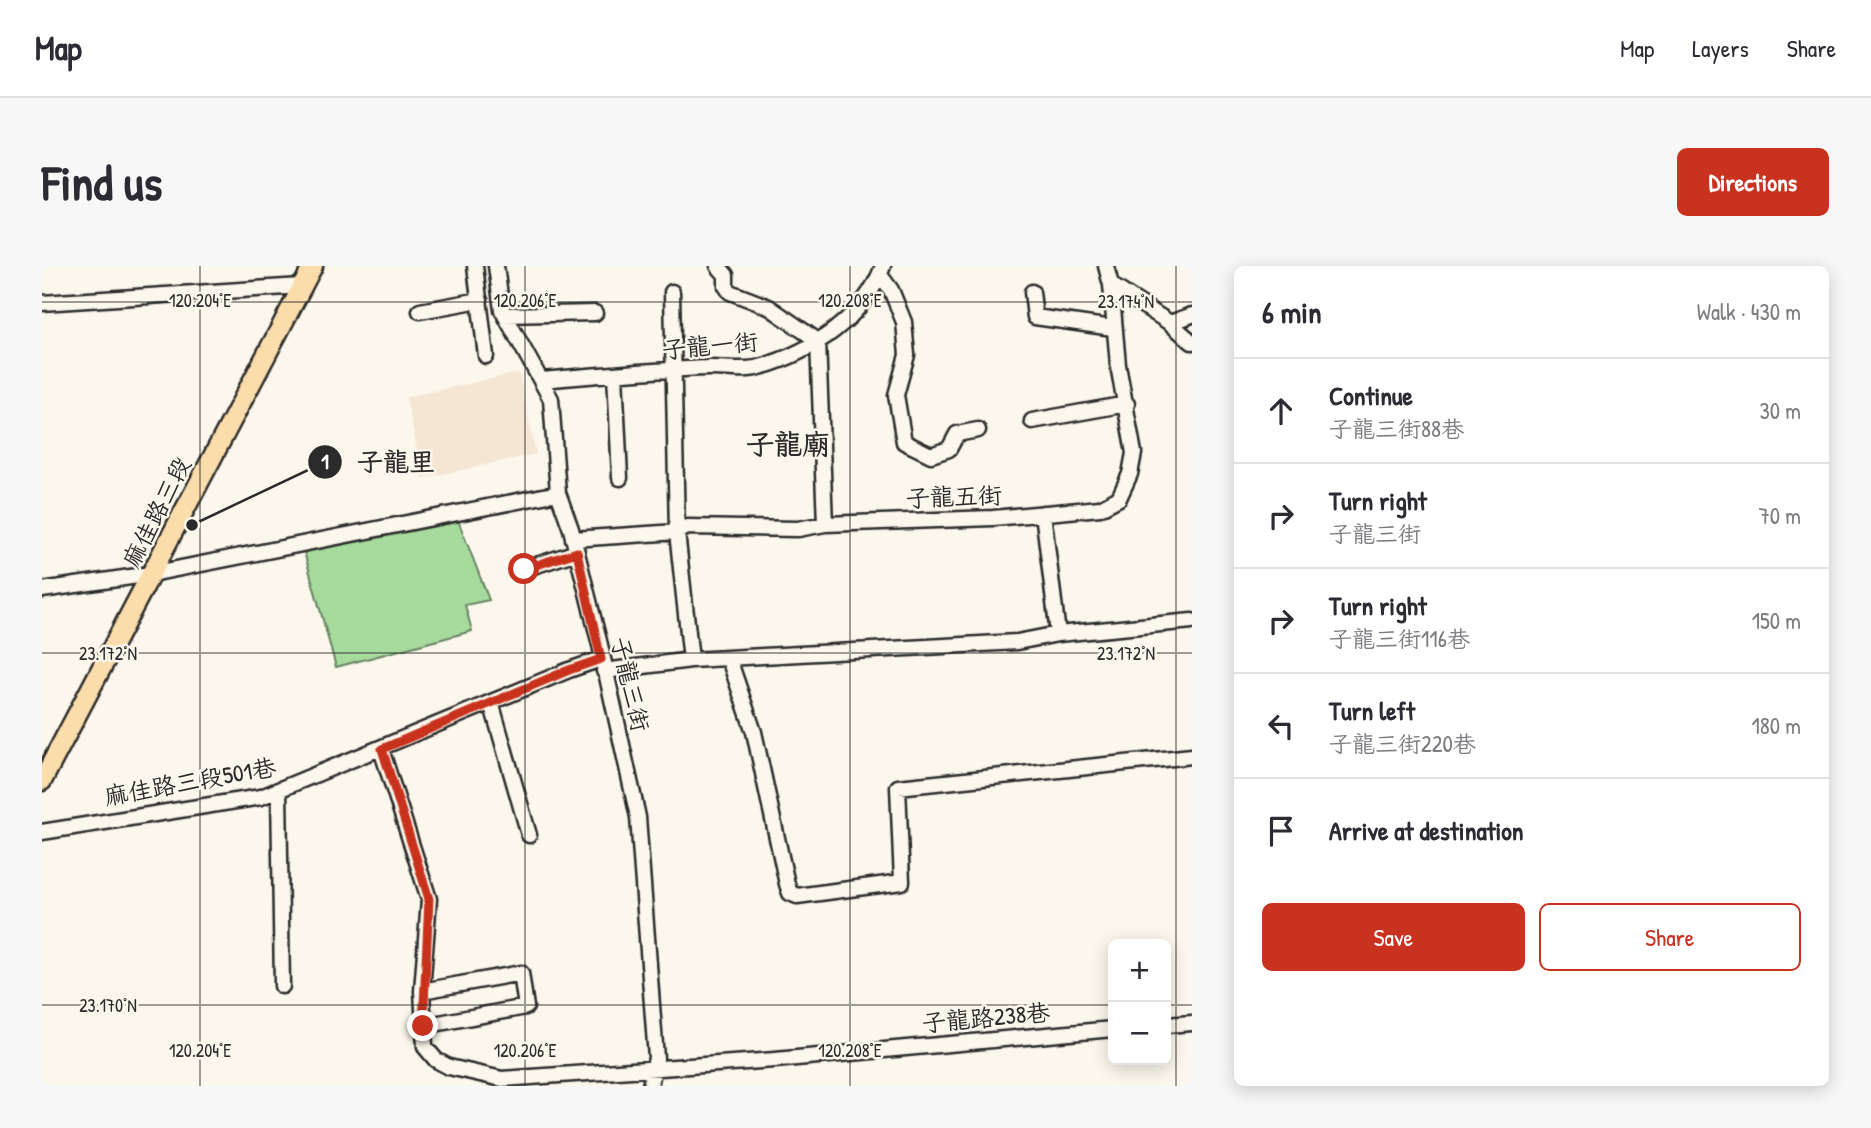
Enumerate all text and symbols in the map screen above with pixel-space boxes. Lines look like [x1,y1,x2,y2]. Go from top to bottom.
text: Map [35,26,82,70]
text: Map [1620,32,1654,64]
text: Layers [1692,32,1749,64]
text: Share [1787,32,1836,64]
button: Directions [1677,148,1829,216]
text: Find us [42,149,162,215]
text: 120.204°E [169,288,231,313]
text: 120.206°E [494,288,556,313]
text: 120.208°E [818,288,882,313]
text: 23.174°N [1098,289,1154,314]
text: 6 min [1262,292,1322,332]
text: Walk · 430 m [1697,296,1801,327]
street label: 子龍一街 [661,325,759,365]
text: Continue [1329,378,1413,413]
icon: ahead [1262,392,1300,430]
text: 30 m [1759,395,1801,426]
text: 子龍三街88巷 [1329,413,1464,444]
district label: 子龍廟 [746,425,830,463]
callout: 子龍里 [308,438,449,485]
text: 子龍里 [357,444,435,479]
text: 1 [321,447,329,476]
street label: 麻佳路三段 [115,451,197,573]
street label: 子龍五街 [905,478,1003,514]
text: Turn right [1329,483,1427,518]
icon: right [1262,497,1300,535]
text: 70 m [1758,500,1801,531]
text: 子龍三街 [1329,518,1421,549]
route start [508,553,539,584]
text: Turn right [1329,588,1427,623]
icon: right [1262,602,1300,640]
text: 150 m [1752,605,1801,636]
text: 子龍三街116巷 [1329,623,1470,654]
street label: 子龍三街 [605,634,657,734]
text: 23.172°N [79,641,137,666]
text: 23.172°N [1097,641,1155,666]
text: Turn left [1329,693,1415,728]
icon: left [1262,707,1300,745]
text: 180 m [1751,710,1801,741]
text: 子龍三街220巷 [1329,728,1476,759]
street label: 麻佳路三段501巷 [102,750,278,812]
icon: arrive [1262,812,1300,850]
text: Arrive at destination [1329,813,1524,848]
button: Save [1262,903,1525,971]
button: Share [1539,903,1801,971]
map controls [1108,939,1171,1065]
button: + [1108,939,1171,1002]
text: 23.170°N [79,993,137,1018]
street label: 子龍路238巷 [921,995,1051,1039]
button: − [1108,1002,1171,1065]
route end [407,1010,438,1041]
text: 120.204°E [169,1038,231,1063]
text: 120.206°E [494,1038,556,1063]
text: 120.208°E [818,1038,882,1063]

